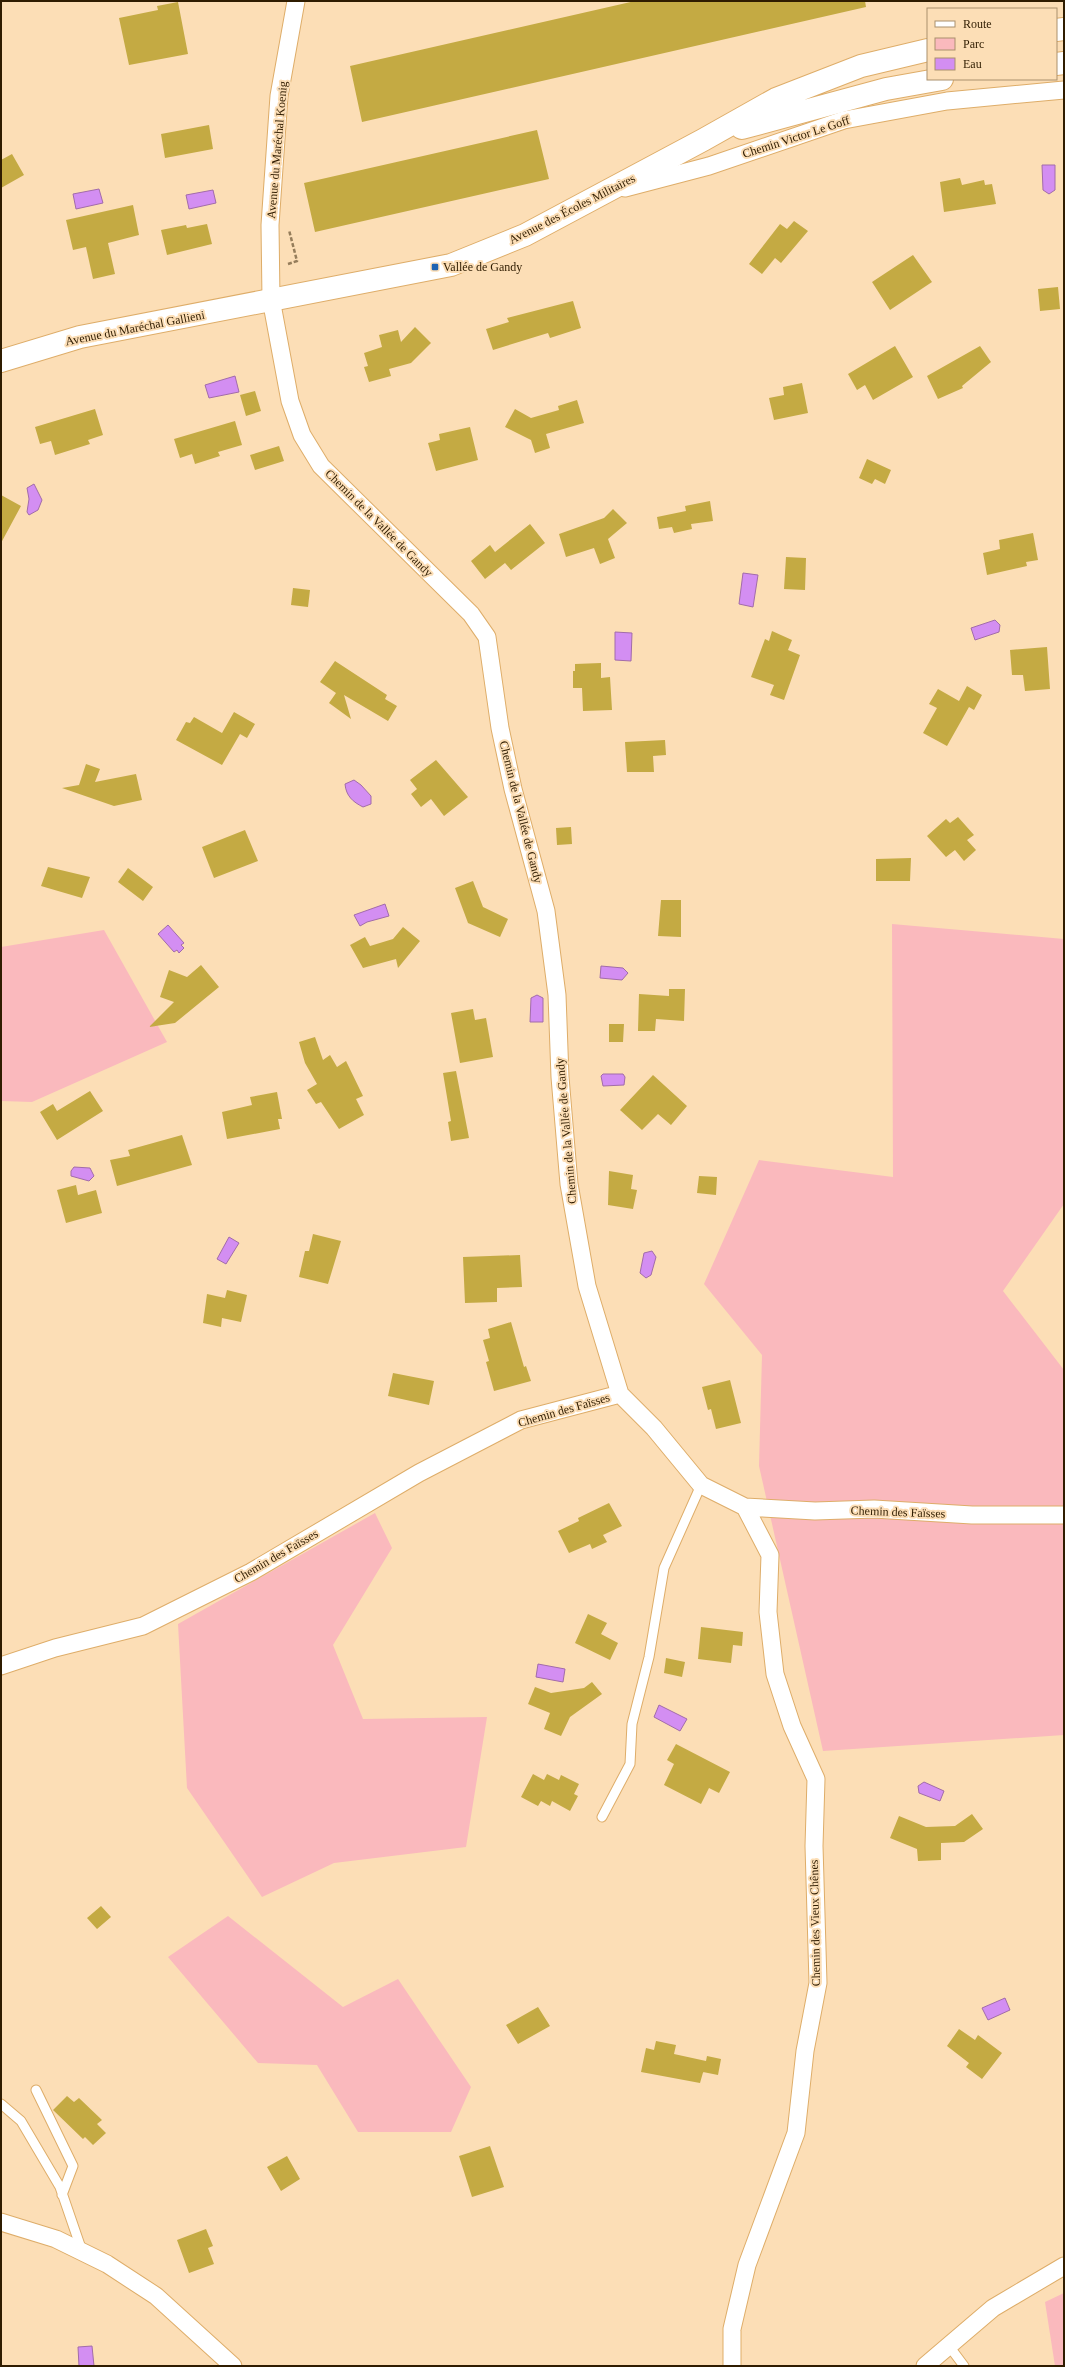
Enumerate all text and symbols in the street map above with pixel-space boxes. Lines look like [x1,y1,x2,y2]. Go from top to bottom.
legend [927,8,1057,80]
text: Route [963,17,992,31]
text: Parc [963,37,984,51]
text: Eau [963,57,982,71]
street label: Avenue du Maréchal Koenig [264,81,290,219]
street label: Chemin Victor Le Goff [741,113,851,161]
street label: Avenue des Écoles Militaires [506,171,638,247]
place label: Vallée de Gandy [443,260,522,274]
marker: Vallée de Gandy [430,262,440,272]
street label: Avenue du Maréchal Gallieni [64,308,206,348]
street label: Chemin de la Vallée de Gandy [322,466,436,580]
street label: Chemin de la Vallée de Gandy [497,739,545,885]
street label: Chemin de la Vallée de Gandy [553,1058,579,1204]
street label: Chemin des Faïsses [517,1390,612,1430]
street label: Chemin des Faïsses [850,1503,946,1521]
street label: Chemin des Faïsses [232,1526,321,1586]
street label: Chemin des Vieux Chênes [807,1859,823,1986]

